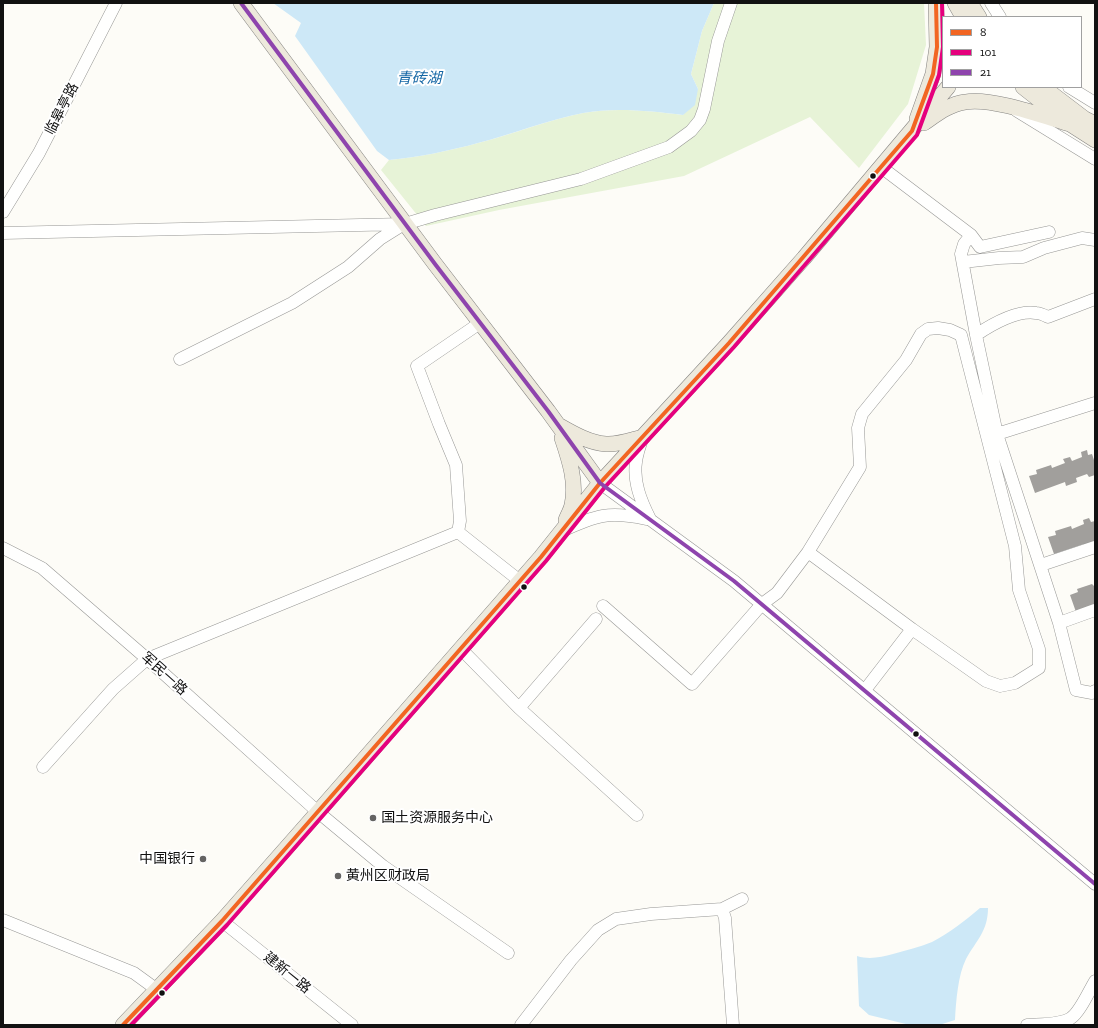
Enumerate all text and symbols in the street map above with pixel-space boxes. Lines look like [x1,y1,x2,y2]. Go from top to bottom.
legend [942,16,1082,88]
text: 8 [980,25,986,39]
text: 101 [980,45,996,59]
text: 21 [980,65,991,79]
water label: 青砖湖 [397,70,441,88]
street label: 临皋亭路 [42,80,82,138]
unlabelled marker [868,171,878,181]
unlabelled marker [519,582,529,592]
street label: 军民一路 [138,649,190,699]
unlabelled marker [911,729,921,739]
place label: 国土资源服务中心 [381,810,493,826]
marker: 国土资源服务中心 [368,813,378,823]
place label: 中国银行 [139,851,195,867]
marker: 中国银行 [198,854,208,864]
place label: 黄州区财政局 [346,868,430,884]
marker: 黄州区财政局 [333,871,343,881]
street label: 建新一路 [260,949,314,997]
unlabelled marker [157,988,167,998]

